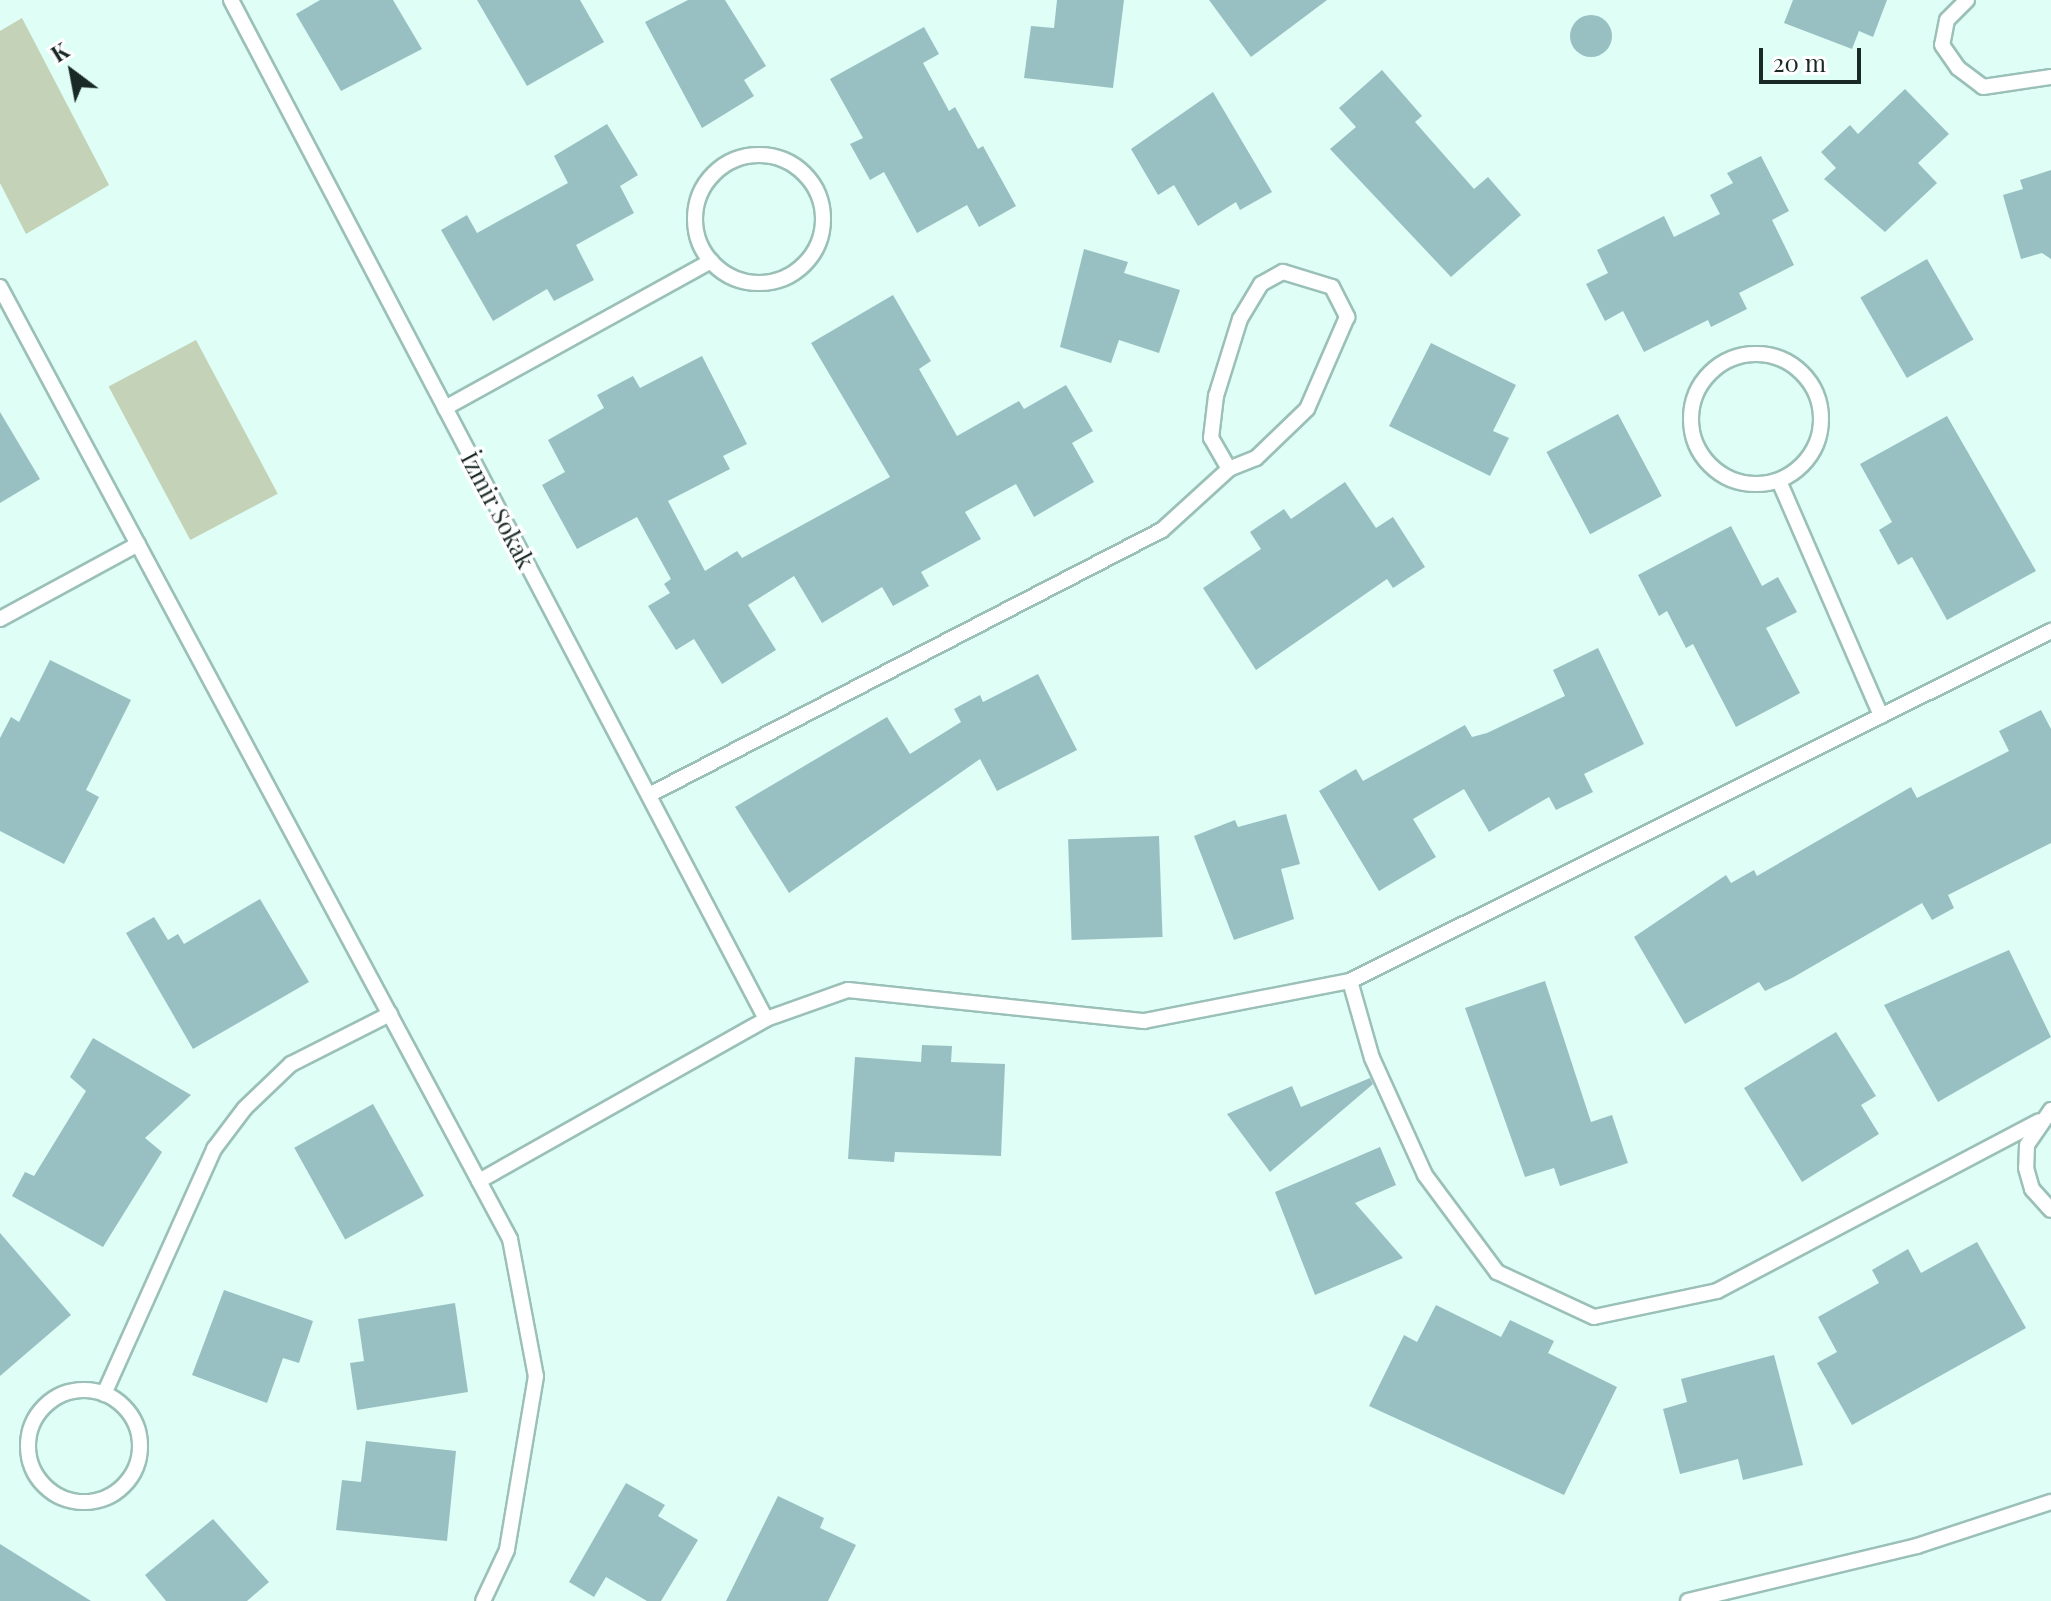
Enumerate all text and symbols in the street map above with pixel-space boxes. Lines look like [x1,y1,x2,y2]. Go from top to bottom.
north arrow [32,32,112,112]
scale bar [1763,32,1865,82]
text: K [45,35,74,69]
text: 20 m [1773,46,1826,78]
street label: İzmir Sokak [455,446,541,574]

